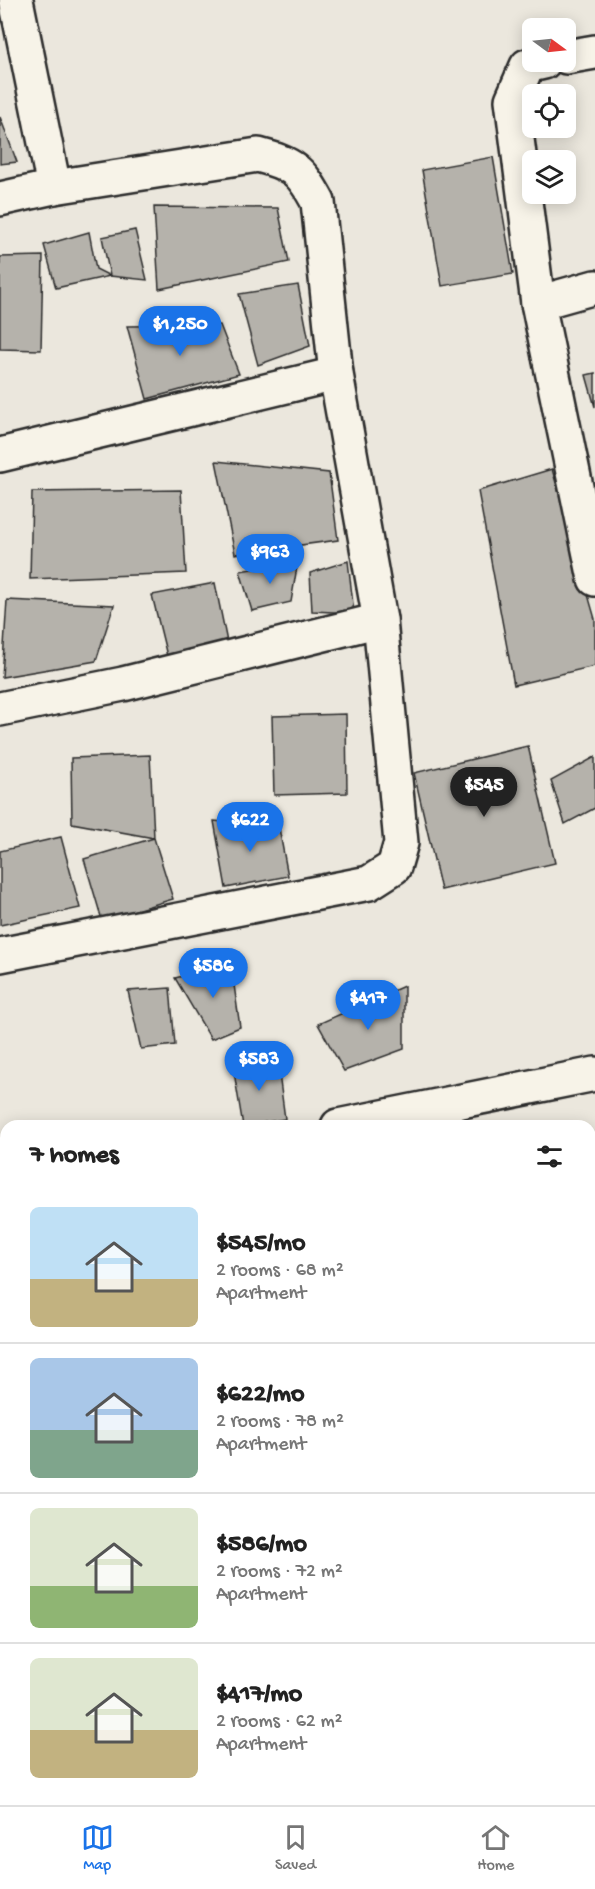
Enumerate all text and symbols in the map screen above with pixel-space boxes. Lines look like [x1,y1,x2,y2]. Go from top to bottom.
north arrow [522,18,576,72]
map controls [522,18,576,204]
button: locate [522,84,576,138]
button: layers [522,150,576,204]
pin: $1,250 [131,306,229,357]
text: $1,250 [152,314,208,337]
pin: $963 [234,534,306,585]
text: $963 [250,542,290,565]
pin: $545 [448,767,520,818]
text: $545 [464,775,504,798]
pin: $622 [214,802,286,853]
text: $622 [231,810,269,833]
pin: $586 [177,948,249,999]
text: $586 [193,956,233,979]
pin: $417 [332,980,404,1031]
text: $417 [350,988,386,1011]
pin: $583 [223,1041,295,1092]
text: $583 [239,1049,279,1072]
icon: filters [533,1140,566,1173]
text: 7 homes [30,1141,119,1172]
text: $545/mo [216,1229,306,1260]
icon: home [78,1231,150,1303]
text: 2 rooms · 68 m² [216,1260,344,1283]
text: Apartment [216,1283,306,1306]
text: $622/mo [216,1380,305,1411]
icon: home [78,1382,150,1454]
text: 2 rooms · 78 m² [216,1411,344,1434]
text: Apartment [216,1434,306,1457]
text: $586/mo [216,1530,307,1561]
icon: home [78,1532,150,1604]
text: 2 rooms · 72 m² [216,1561,343,1584]
text: Apartment [216,1584,306,1607]
text: $417/mo [216,1680,302,1711]
icon: home [78,1682,150,1754]
text: 2 rooms · 62 m² [216,1711,343,1734]
text: Apartment [216,1734,306,1757]
tab: Map [81,1821,114,1876]
tab: Saved [275,1821,316,1876]
tab: Home [477,1821,514,1876]

